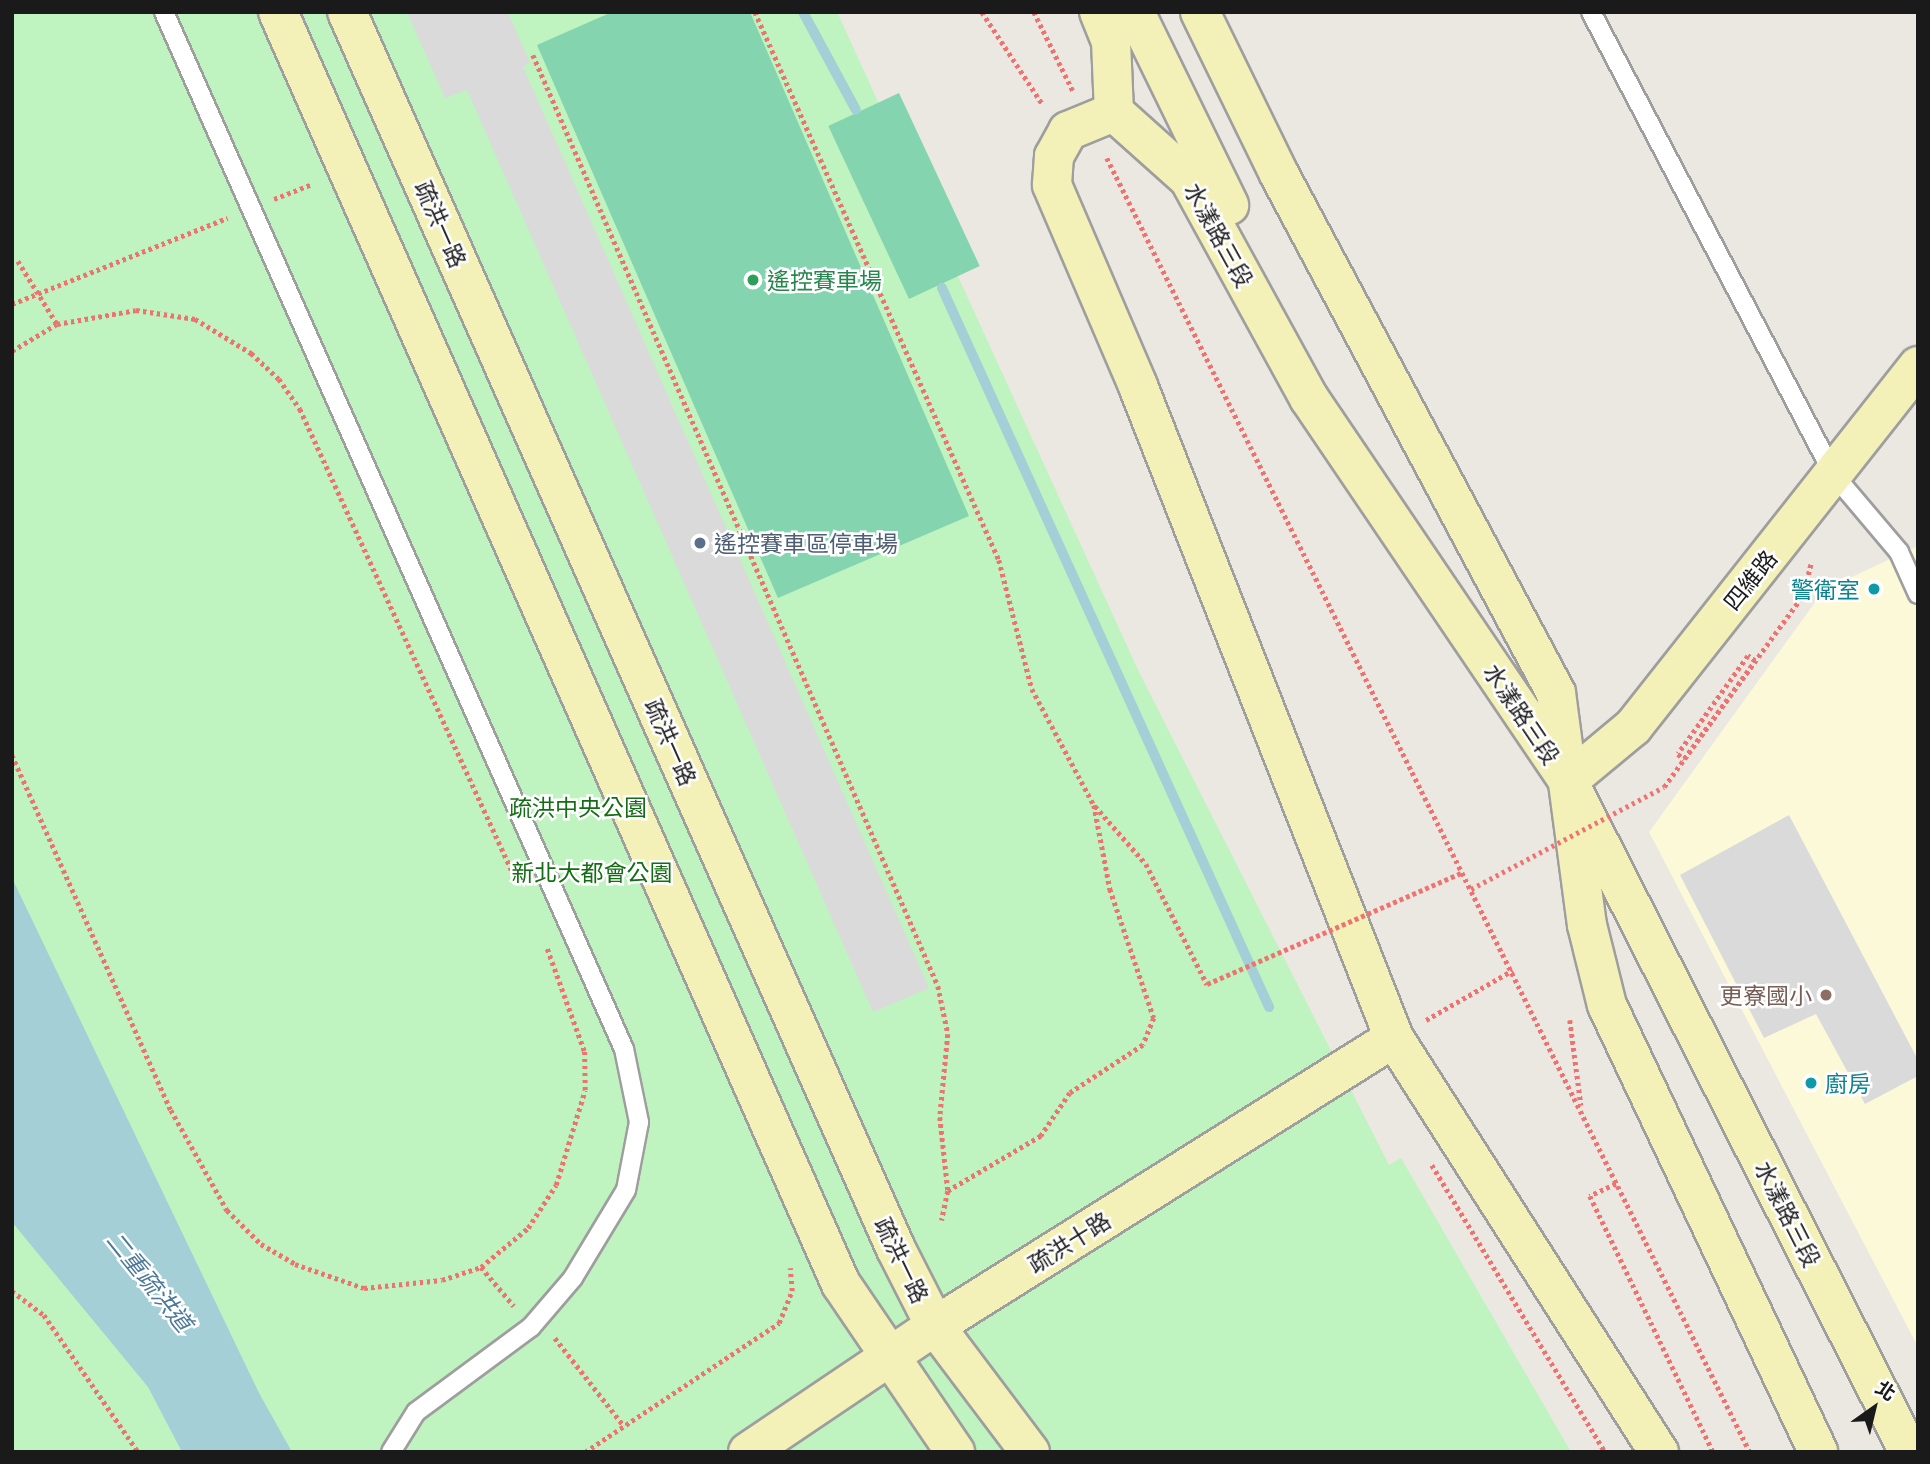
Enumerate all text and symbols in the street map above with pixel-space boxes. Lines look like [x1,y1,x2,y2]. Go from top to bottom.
street label: 疏洪一路 [410,176,472,272]
street label: 水漾路三段 [1179,178,1259,292]
place label: 遙控賽車場 [767,266,882,294]
marker: 遙控賽車場 [745,272,761,288]
place label: 遙控賽車區停車場 [714,529,898,557]
marker: 遙控賽車區停車場 [692,535,708,551]
street label: 四維路 [1718,545,1782,615]
place label: 警衛室 [1791,575,1860,603]
marker: 警衛室 [1866,581,1882,597]
street label: 水漾路三段 [1478,659,1566,769]
street label: 疏洪一路 [640,694,702,790]
park label: 疏洪中央公園 [509,793,647,821]
park label: 新北大都會公園 [512,858,672,886]
place label: 更寮國小 [1720,981,1812,1009]
marker: 更寮國小 [1818,987,1834,1003]
place label: 廚房 [1825,1069,1871,1097]
marker: 廚房 [1803,1075,1819,1091]
street label: 水漾路三段 [1750,1157,1826,1271]
street label: 疏洪十路 [1023,1206,1115,1278]
street label: 疏洪一路 [869,1213,935,1307]
water label: 二重疏洪道 [101,1225,199,1337]
north arrow [1839,1373,1909,1443]
text: 北 [1871,1374,1901,1407]

